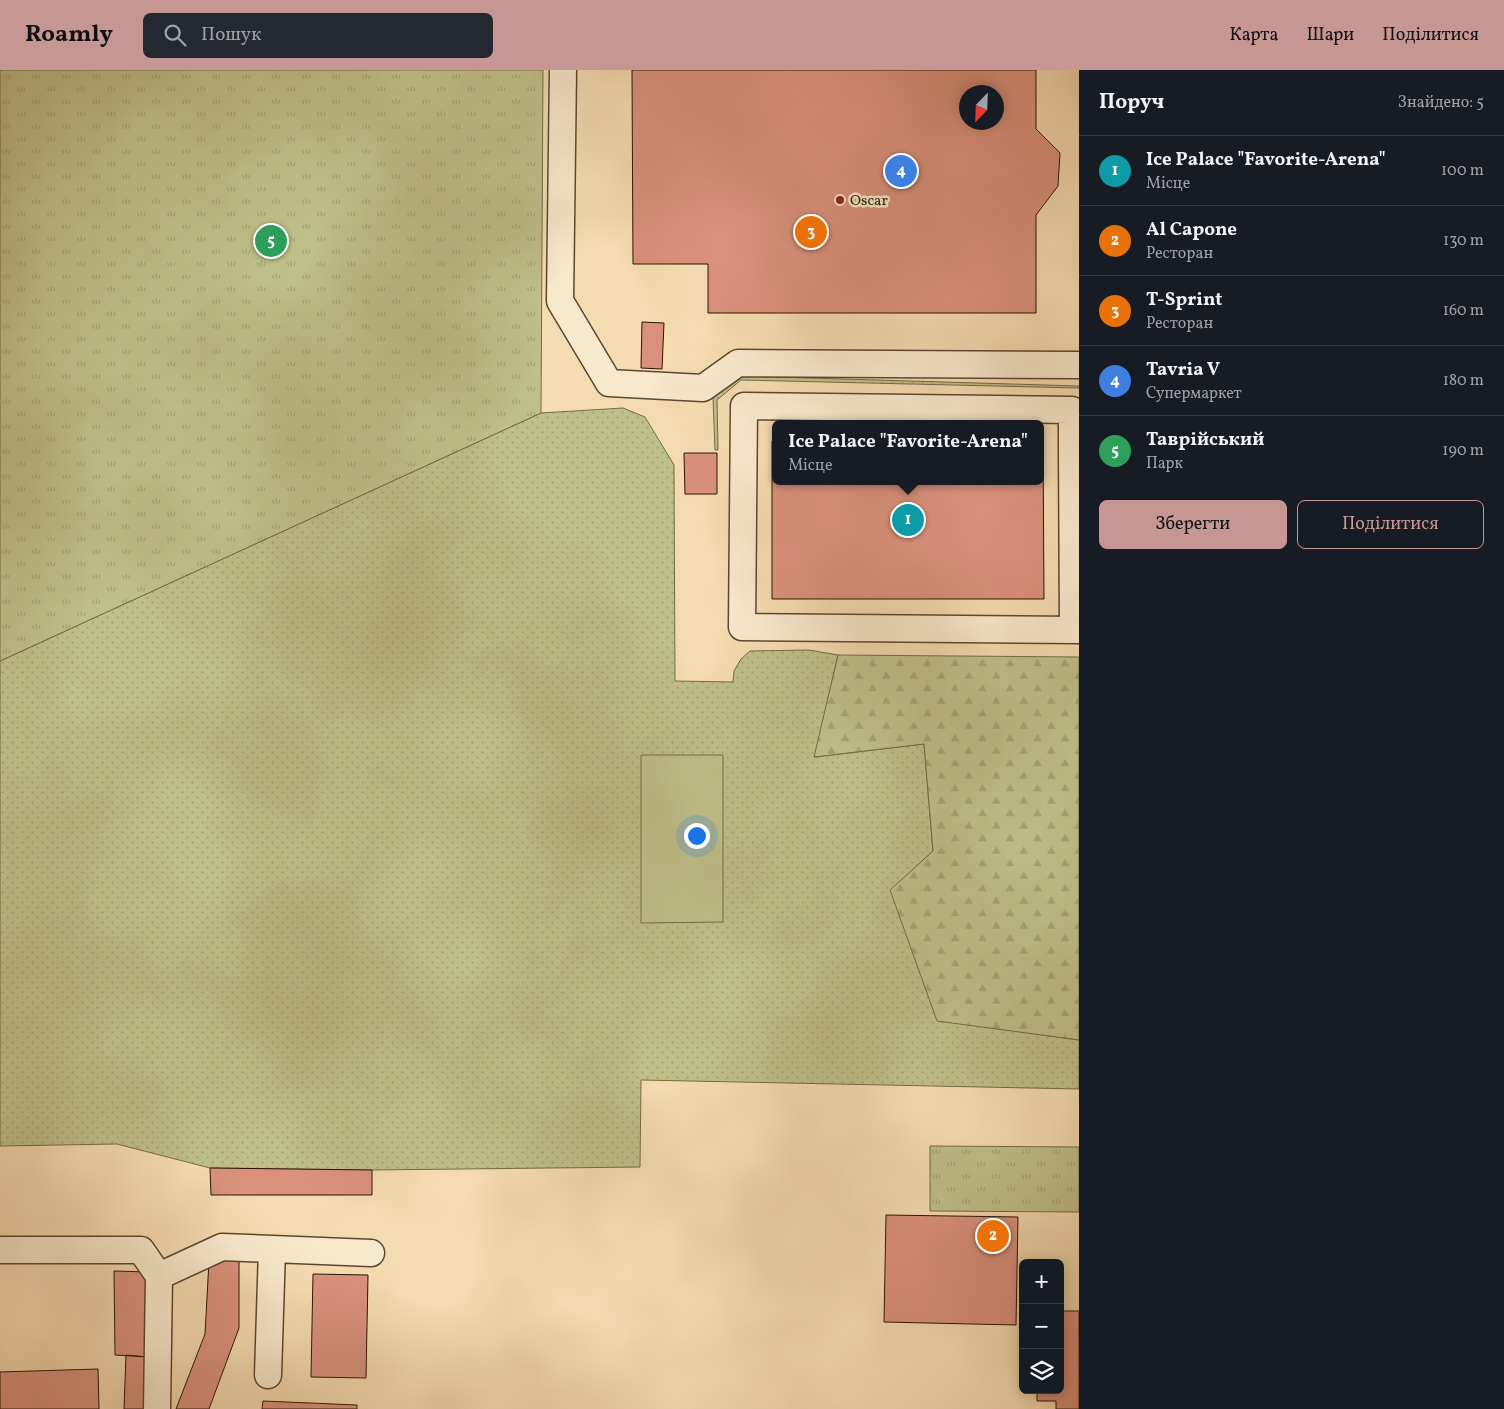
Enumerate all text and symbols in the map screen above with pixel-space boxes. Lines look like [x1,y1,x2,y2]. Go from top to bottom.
search box [143,13,493,58]
text: Roamly [25,18,113,52]
icon: search [161,21,189,49]
text: Пошук [201,22,261,48]
text: Карта [1230,23,1278,48]
text: Шари [1306,23,1354,48]
text: Поділитися [1382,23,1479,48]
north arrow [959,85,1004,130]
text: Поруч [1099,88,1164,117]
text: Знайдено: 5 [1398,92,1484,114]
text: Ice Palace "Favorite-Arena" [1146,147,1386,173]
pin: 4 [885,152,917,190]
text: 1 [1112,160,1118,182]
text: 100 m [1441,160,1484,182]
text: Місце [1146,173,1190,195]
place label: Oscar [850,191,888,212]
marker: Oscar [834,194,846,206]
pin: 3 [795,213,827,251]
text: Al Capone [1146,217,1237,243]
pin: 5 [255,222,287,260]
text: 2 [1111,230,1119,252]
text: 130 m [1443,230,1484,252]
text: Ресторан [1146,243,1213,265]
text: T-Sprint [1146,287,1222,313]
text: 3 [1111,300,1119,322]
text: 160 m [1443,300,1484,322]
text: Ресторан [1146,313,1213,335]
text: Tavria V [1146,357,1220,383]
text: 4 [1110,370,1120,392]
text: 180 m [1443,370,1484,392]
text: Супермаркет [1146,383,1242,405]
popup [772,420,1044,485]
text: Таврійський [1146,427,1264,453]
text: Ice Palace "Favorite-Arena" [788,429,1028,455]
text: 5 [1111,440,1119,462]
text: 190 m [1442,440,1484,462]
text: Парк [1146,453,1183,475]
text: Місце [788,455,833,477]
button: Зберегти [1099,500,1287,549]
button: Поділитися [1297,500,1484,549]
pin: 1 [892,501,924,539]
your location [684,823,710,849]
pin: 2 [977,1217,1009,1255]
map controls [1019,1259,1064,1394]
button: + [1019,1259,1064,1304]
button: − [1019,1304,1064,1349]
button: layers [1019,1349,1064,1394]

